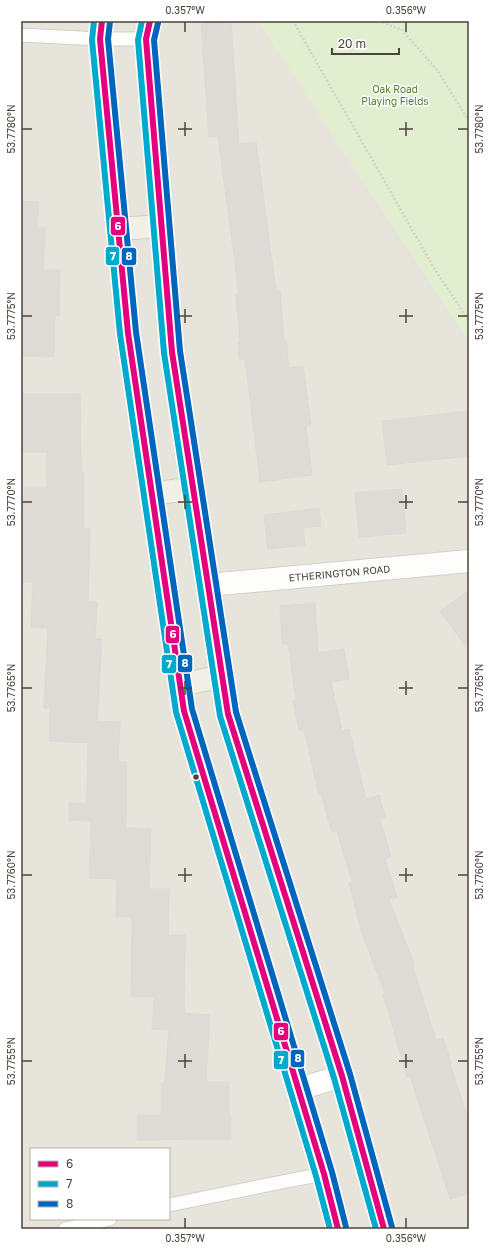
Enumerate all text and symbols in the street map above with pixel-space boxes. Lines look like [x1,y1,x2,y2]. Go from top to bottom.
text: 0.357°W [165,4,205,16]
text: 0.356°W [386,4,427,16]
scale bar [332,30,399,56]
text: 20 m [338,36,366,51]
park label: Oak Road Playing Fields [361,83,429,107]
text: 53.7780°N [5,104,17,154]
text: 53.7780°N [473,104,485,154]
line badge: 6 [110,216,126,236]
text: 6 [115,219,122,232]
line badge: 7 [105,246,120,266]
line badge: 8 [121,247,137,266]
text: 7 [110,249,116,262]
text: 8 [125,249,133,262]
text: 53.7775°N [5,292,17,340]
text: 53.7775°N [473,292,485,340]
text: 53.7770°N [5,478,17,526]
text: 53.7770°N [473,478,485,526]
street label: ETHERINGTON ROAD [288,562,391,584]
line badge: 6 [165,625,180,644]
text: 6 [170,627,177,640]
line badge: 7 [161,654,177,674]
line badge: 8 [177,654,193,673]
text: 8 [181,656,189,669]
text: 7 [166,657,172,670]
text: 53.7765°N [5,664,17,712]
text: 53.7765°N [473,664,485,712]
unlabelled marker [191,772,201,782]
text: 53.7760°N [5,851,17,900]
text: 53.7760°N [473,851,485,900]
line badge: 6 [273,1022,289,1041]
text: 6 [278,1024,285,1037]
text: 53.7755°N [5,1037,17,1085]
text: 53.7755°N [473,1037,485,1085]
line badge: 8 [290,1049,305,1068]
line badge: 7 [273,1050,289,1070]
text: 8 [294,1051,302,1064]
text: 7 [278,1053,284,1066]
legend [30,1148,170,1220]
text: 6 [66,1156,73,1171]
text: 7 [66,1176,72,1191]
text: 8 [66,1196,73,1211]
text: 0.357°W [165,1232,205,1244]
text: 0.356°W [386,1232,427,1244]

